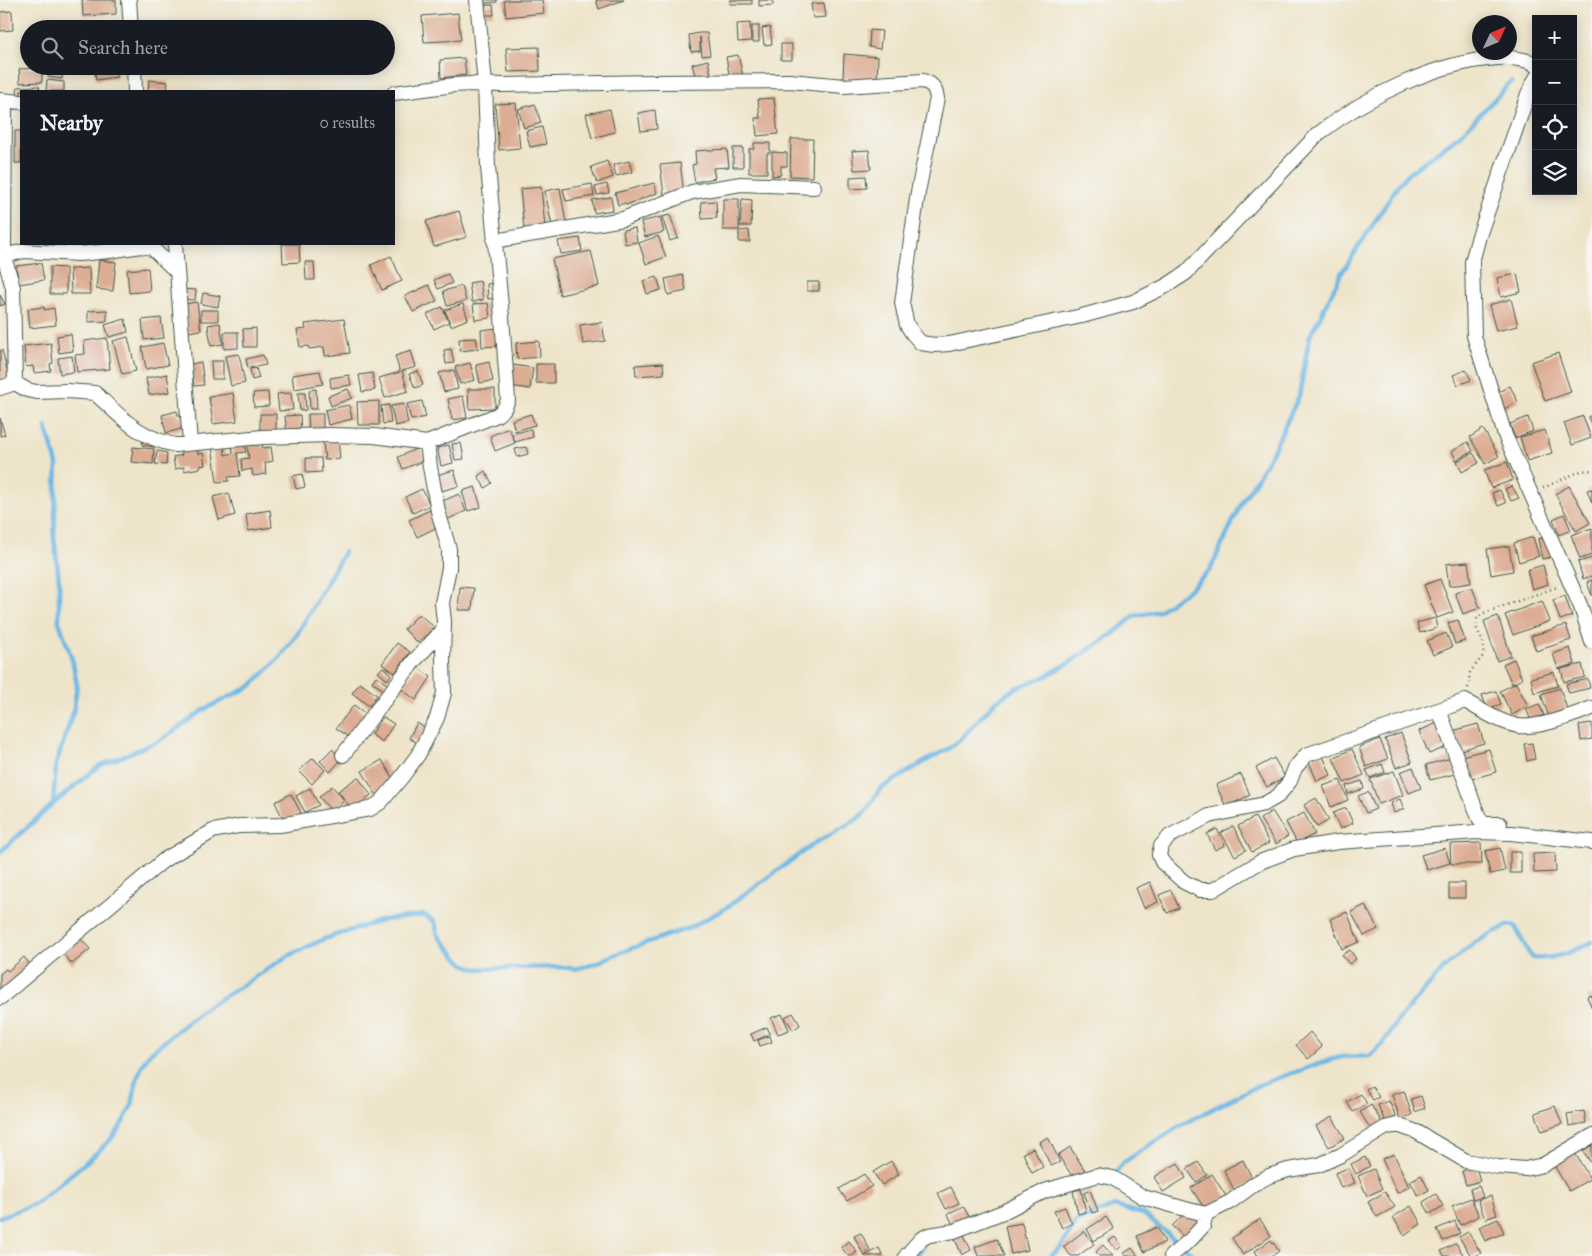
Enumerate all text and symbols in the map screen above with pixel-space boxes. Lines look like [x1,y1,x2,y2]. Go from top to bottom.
north arrow [1472,15,1517,60]
map controls [1532,15,1577,195]
button: + [1532,15,1577,60]
search box [20,20,395,75]
icon: search [38,34,66,62]
text: Search here [78,36,168,59]
button: − [1532,60,1577,105]
button: locate [1532,105,1577,150]
text: Nearby [40,110,103,136]
text: 0 results [320,113,375,132]
button: layers [1532,150,1577,195]

